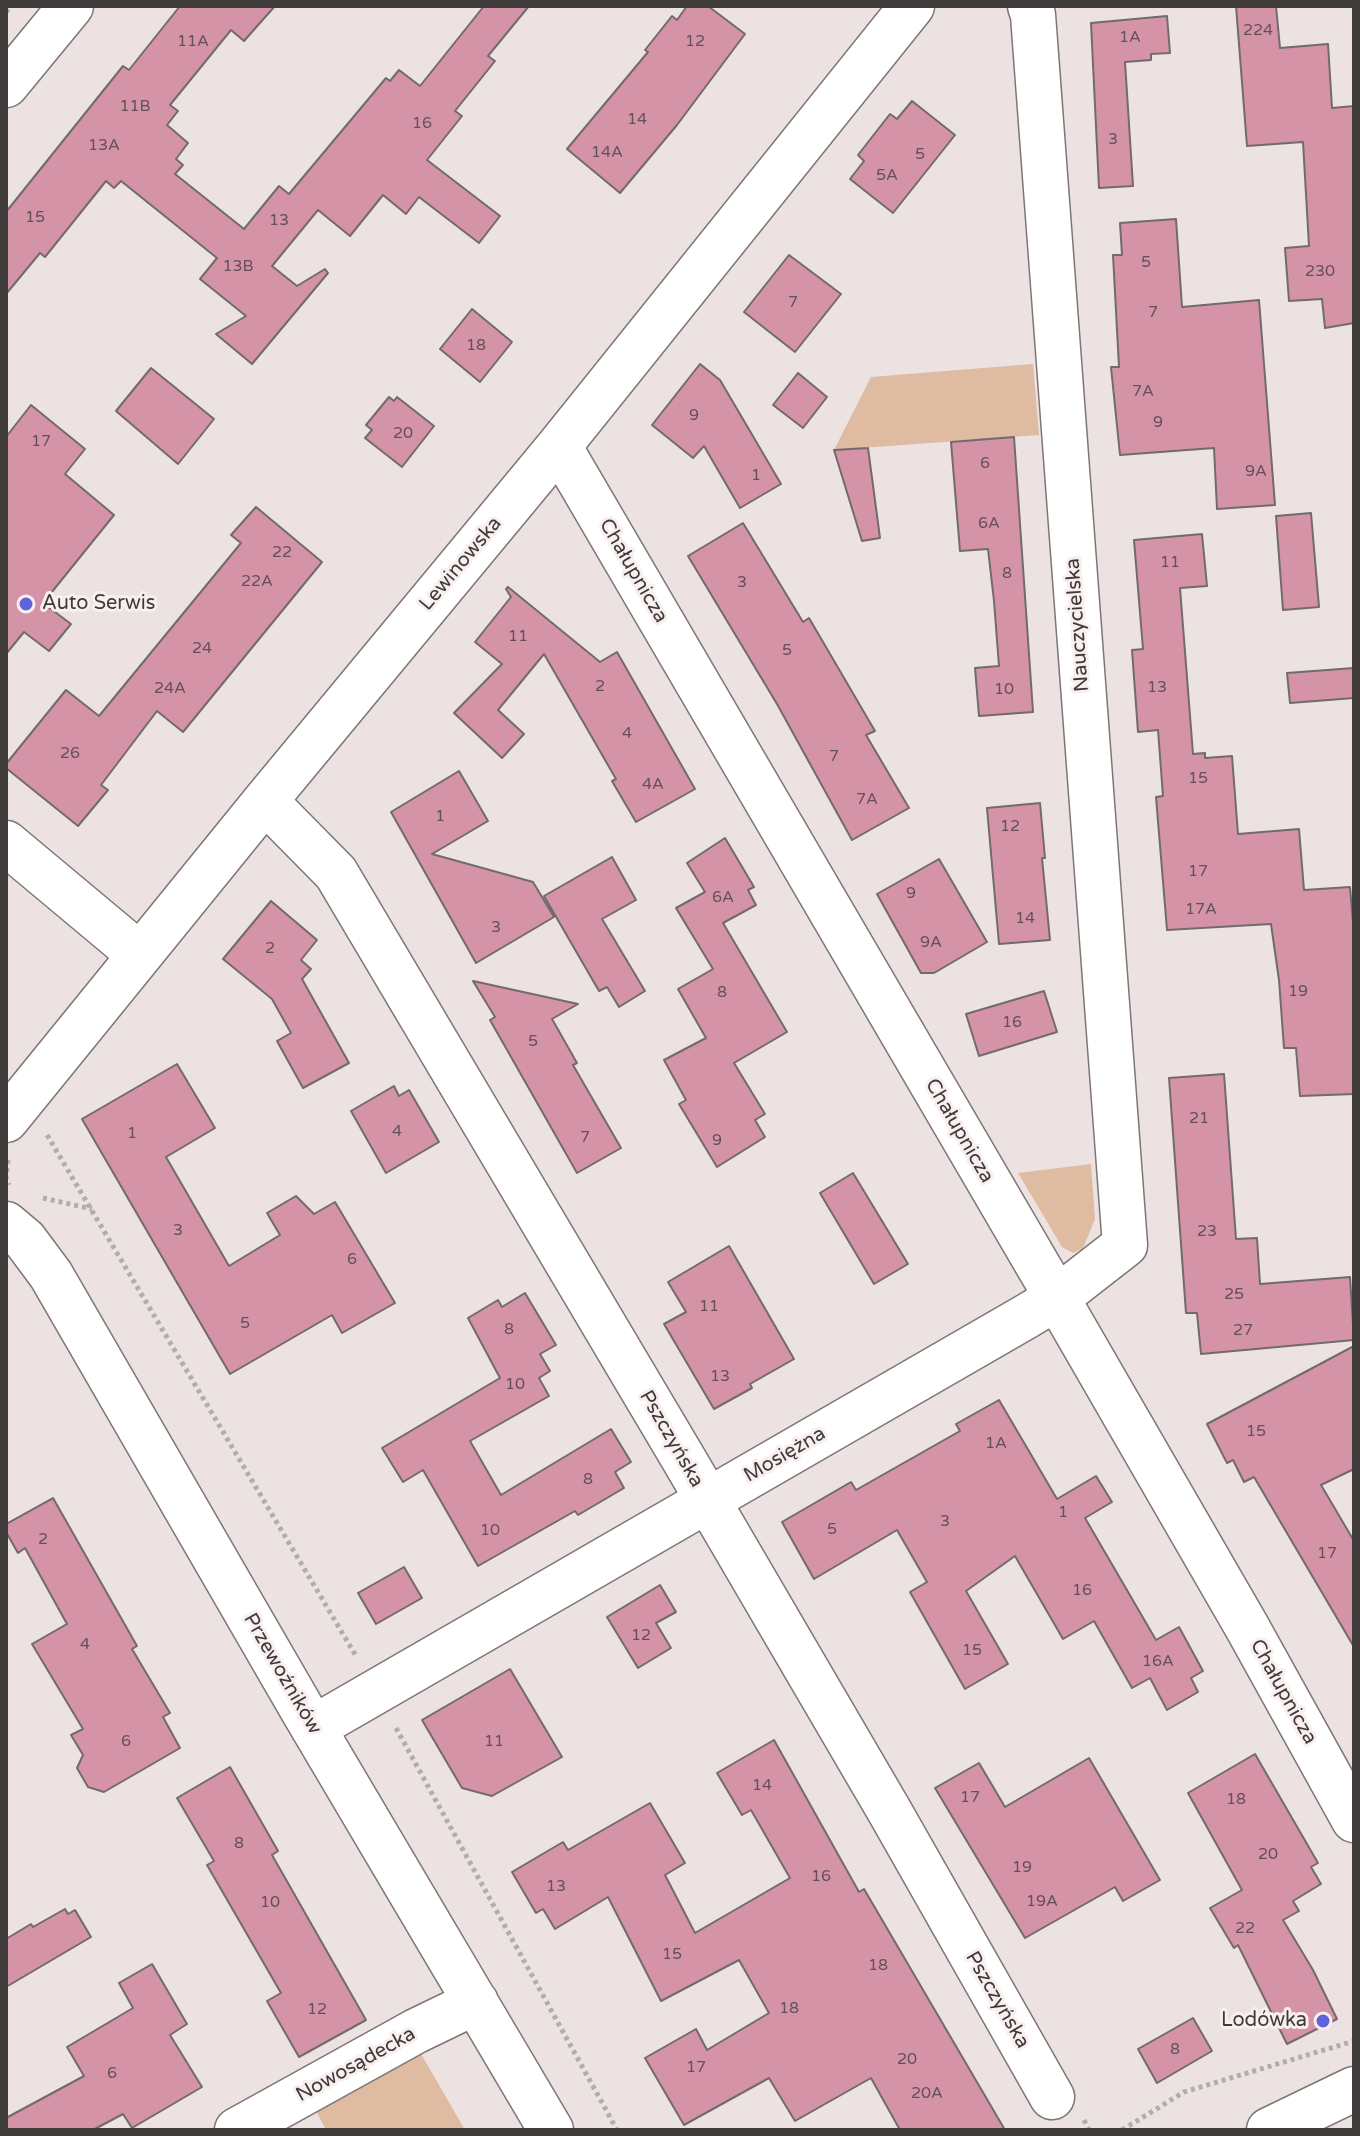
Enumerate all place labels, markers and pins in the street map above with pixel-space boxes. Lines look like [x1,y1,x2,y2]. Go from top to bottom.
place label: Auto Serwis [42,592,155,616]
marker: Auto Serwis [17,595,35,613]
place label: Lodówka [1221,2009,1307,2033]
marker: Lodówka [1314,2012,1332,2030]

